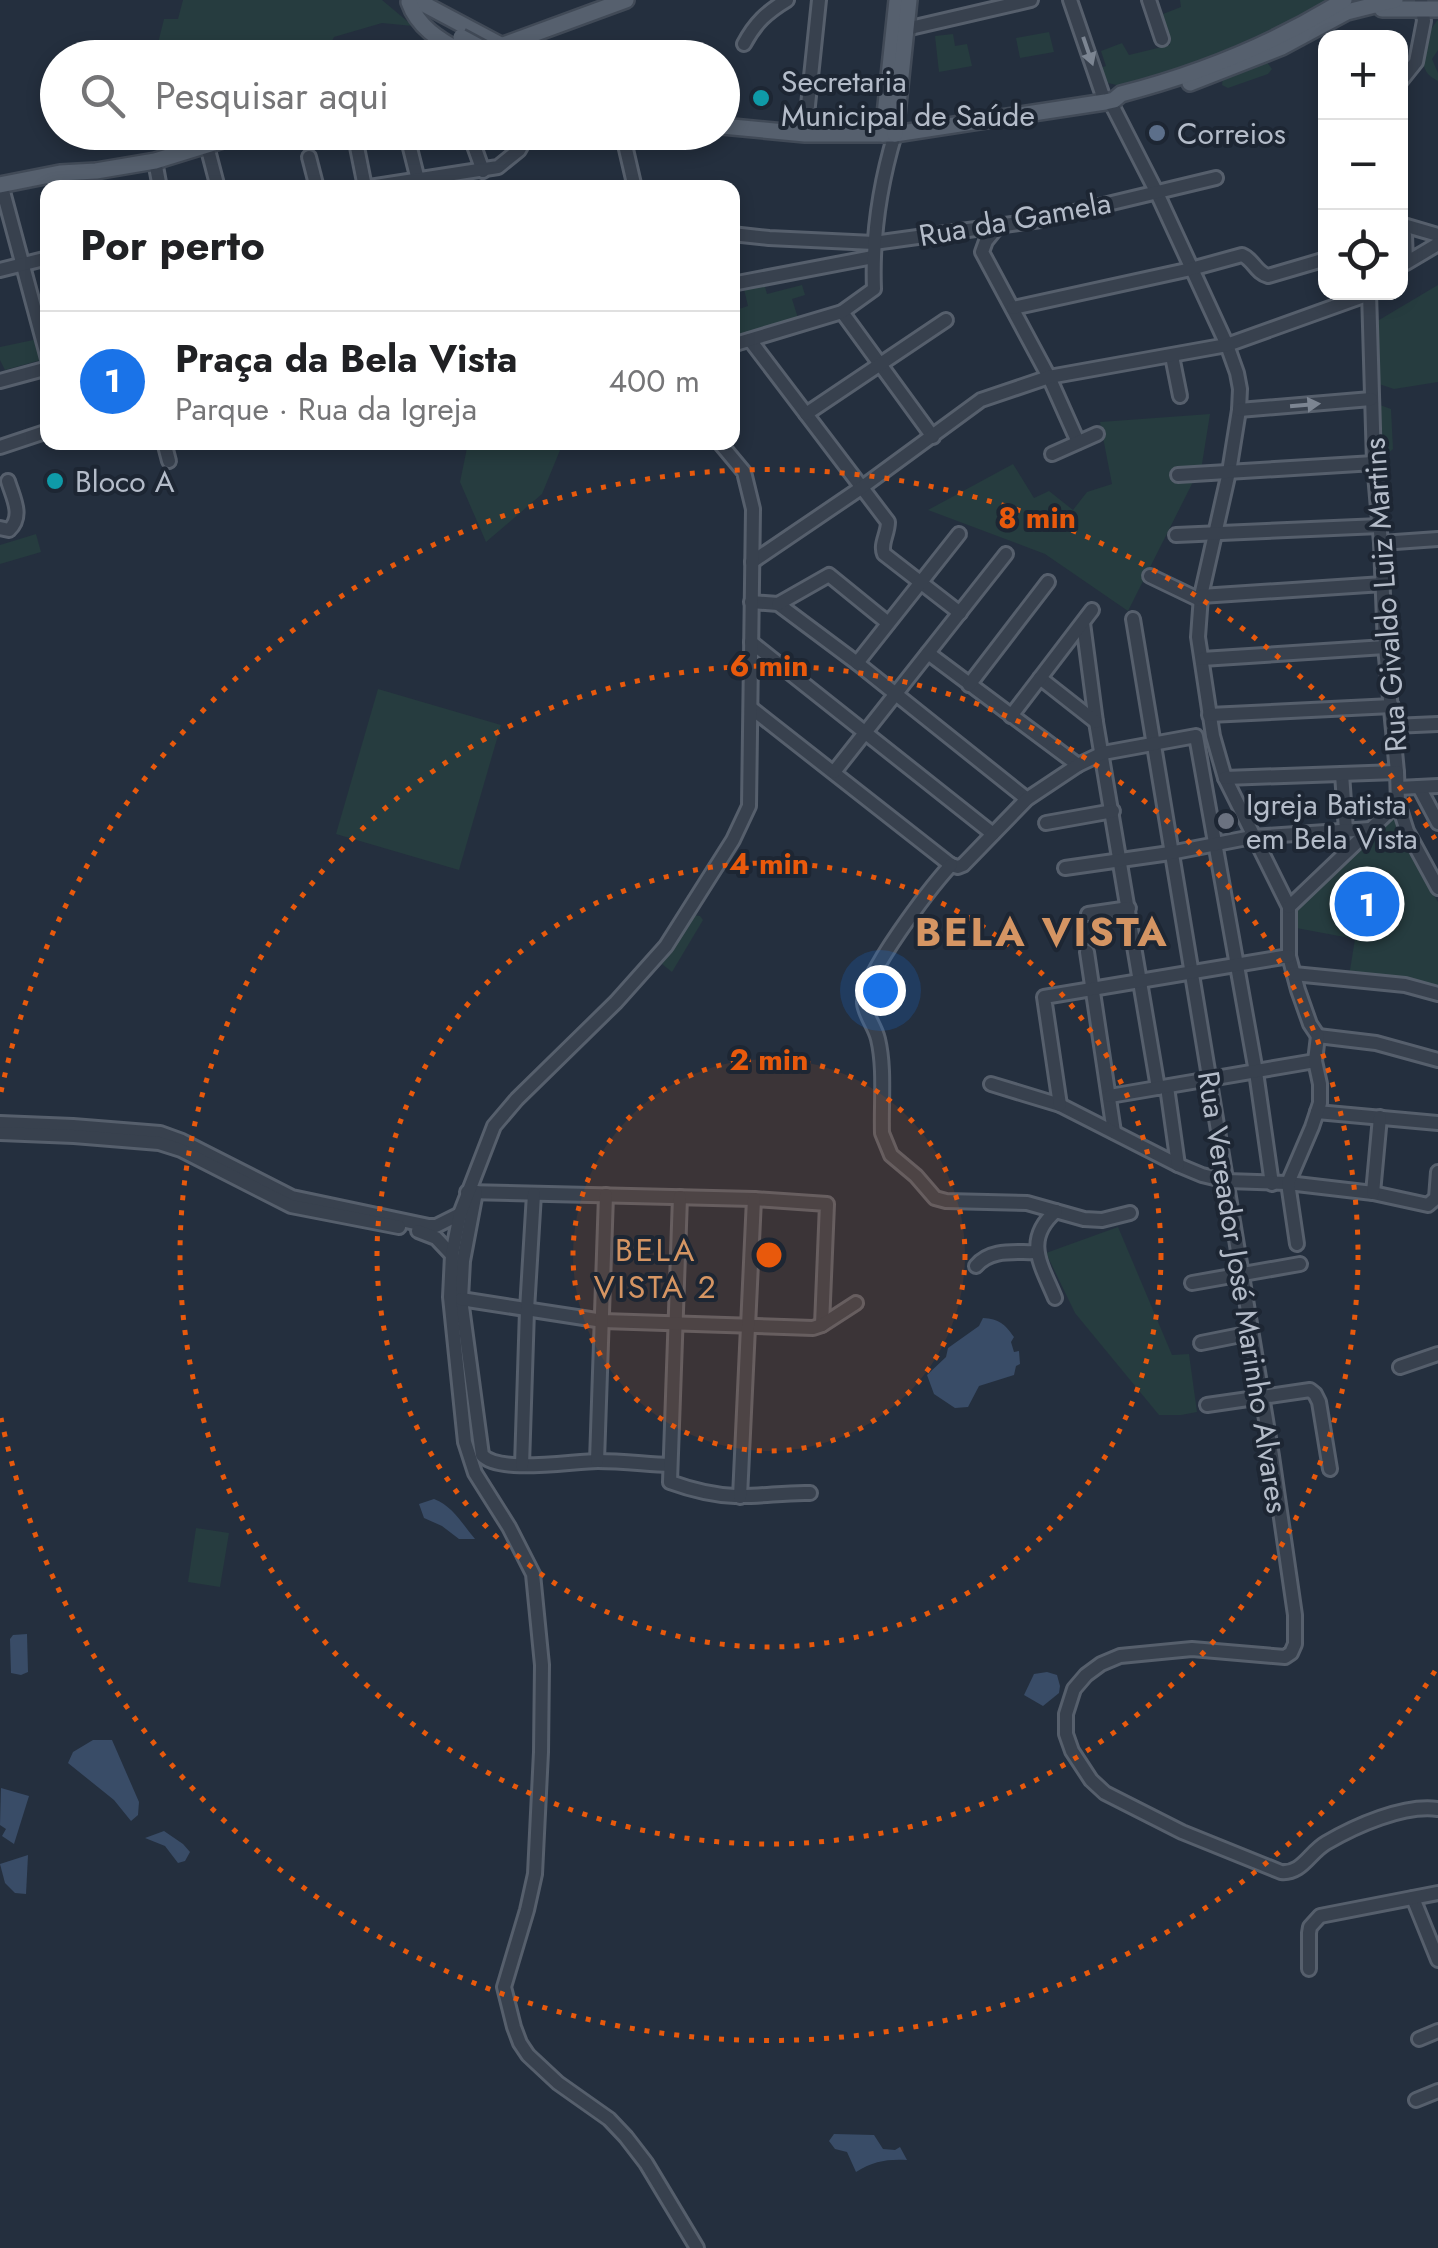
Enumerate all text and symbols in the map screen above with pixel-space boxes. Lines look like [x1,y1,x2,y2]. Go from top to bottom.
map controls [1318,30,1408,300]
button: + [1318,30,1408,120]
one-way arrow [1081,37,1096,67]
search box [40,40,740,150]
place label: Secretaria Municipal de Saúde [781,60,1035,137]
icon: search [75,68,130,123]
text: Pesquisar aqui [155,68,389,123]
marker: Secretaria Municipal de Saúde [750,87,772,109]
place label: Correios [1177,112,1286,155]
button: − [1318,120,1408,210]
marker: Correios [1146,122,1168,144]
street label: Rua da Gamela [916,181,1114,257]
button: locate [1318,210,1408,300]
text: Por perto [80,215,265,276]
text: Praça da Bela Vista [175,331,517,386]
text: 1 [104,358,121,404]
text: 400 m [608,358,700,404]
text: Parque · Rua da Igreja [175,386,477,432]
one-way arrow [1289,396,1321,412]
street label: Rua Givaldo Luiz Martins [1353,436,1417,754]
place label: Bloco A [75,460,175,503]
marker: Bloco A [44,470,66,492]
text: 8 min [998,496,1076,539]
text: 6 min [729,644,809,687]
place label: Igreja Batista em Bela Vista [1246,783,1418,860]
marker: Igreja Batista em Bela Vista [1215,810,1237,832]
text: 4 min [729,842,809,885]
pin: 1 [1334,866,1400,942]
district label: BELA VISTA [915,903,1169,961]
your location [855,965,906,1016]
text: 2 min [730,1038,808,1081]
street label: Rua Vereador José Marinho Alvares [1187,1068,1299,1516]
district label: BELA VISTA 2 [594,1227,718,1310]
centre of rings [751,1237,787,1273]

